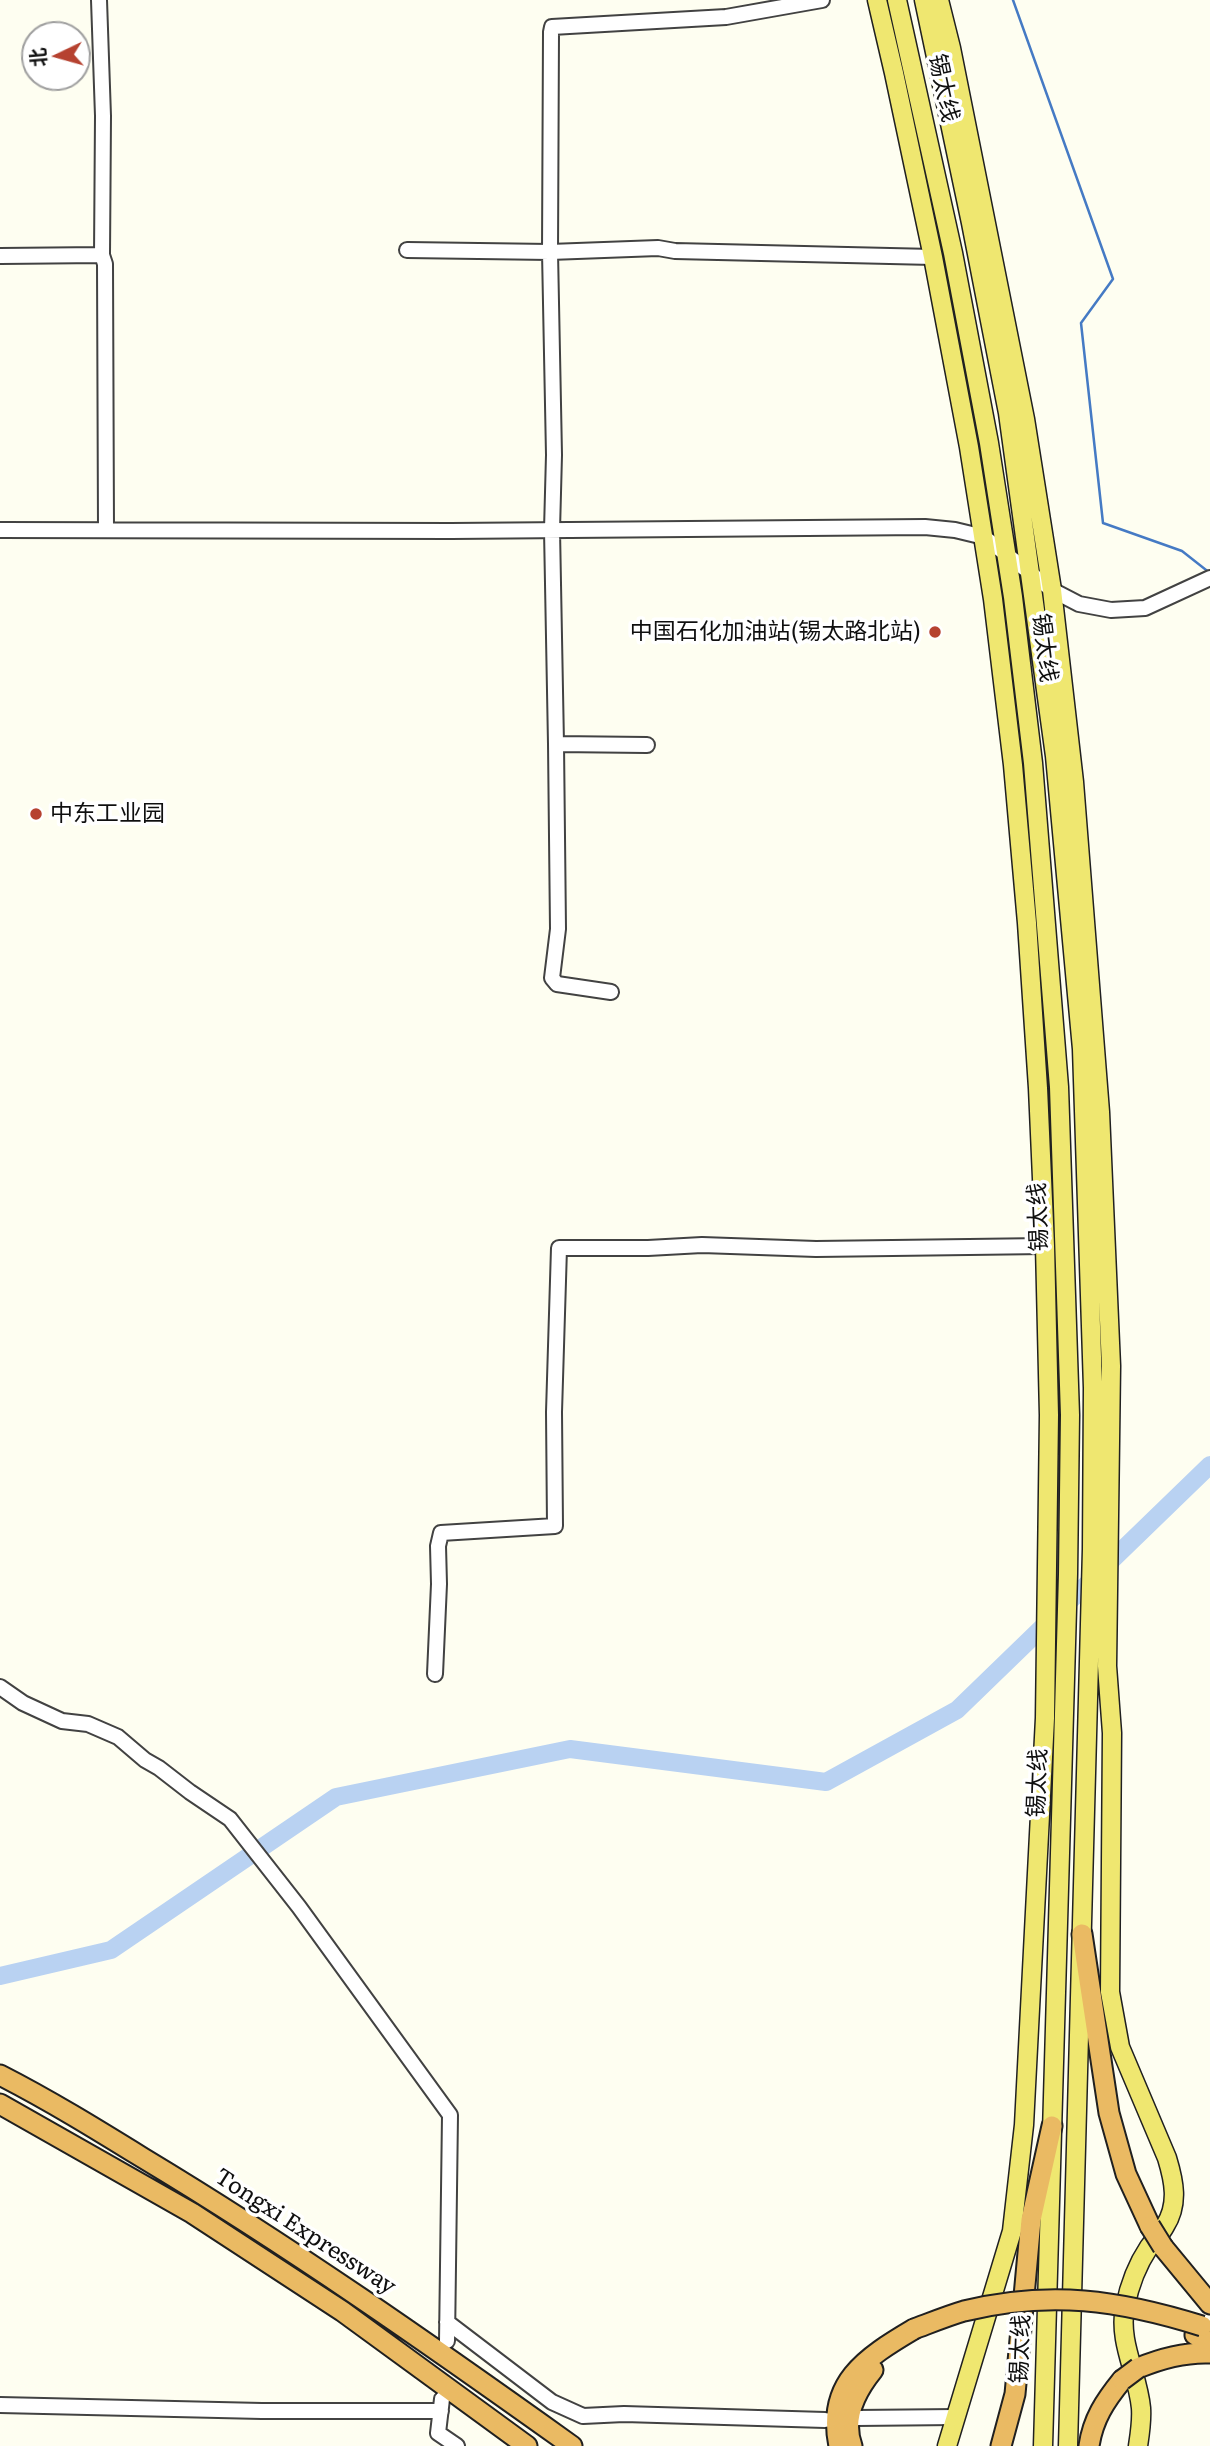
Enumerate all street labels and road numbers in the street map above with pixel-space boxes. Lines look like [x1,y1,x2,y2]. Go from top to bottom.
street label: 锡太线 [922,51,964,125]
street label: 锡太线 [1026,612,1062,684]
street label: 锡太线 [1024,1182,1054,1252]
street label: 锡太线 [1023,1748,1053,1818]
street label: Tongxi Expressway [209,2163,401,2301]
street label: 锡太线 [1006,2314,1036,2384]

